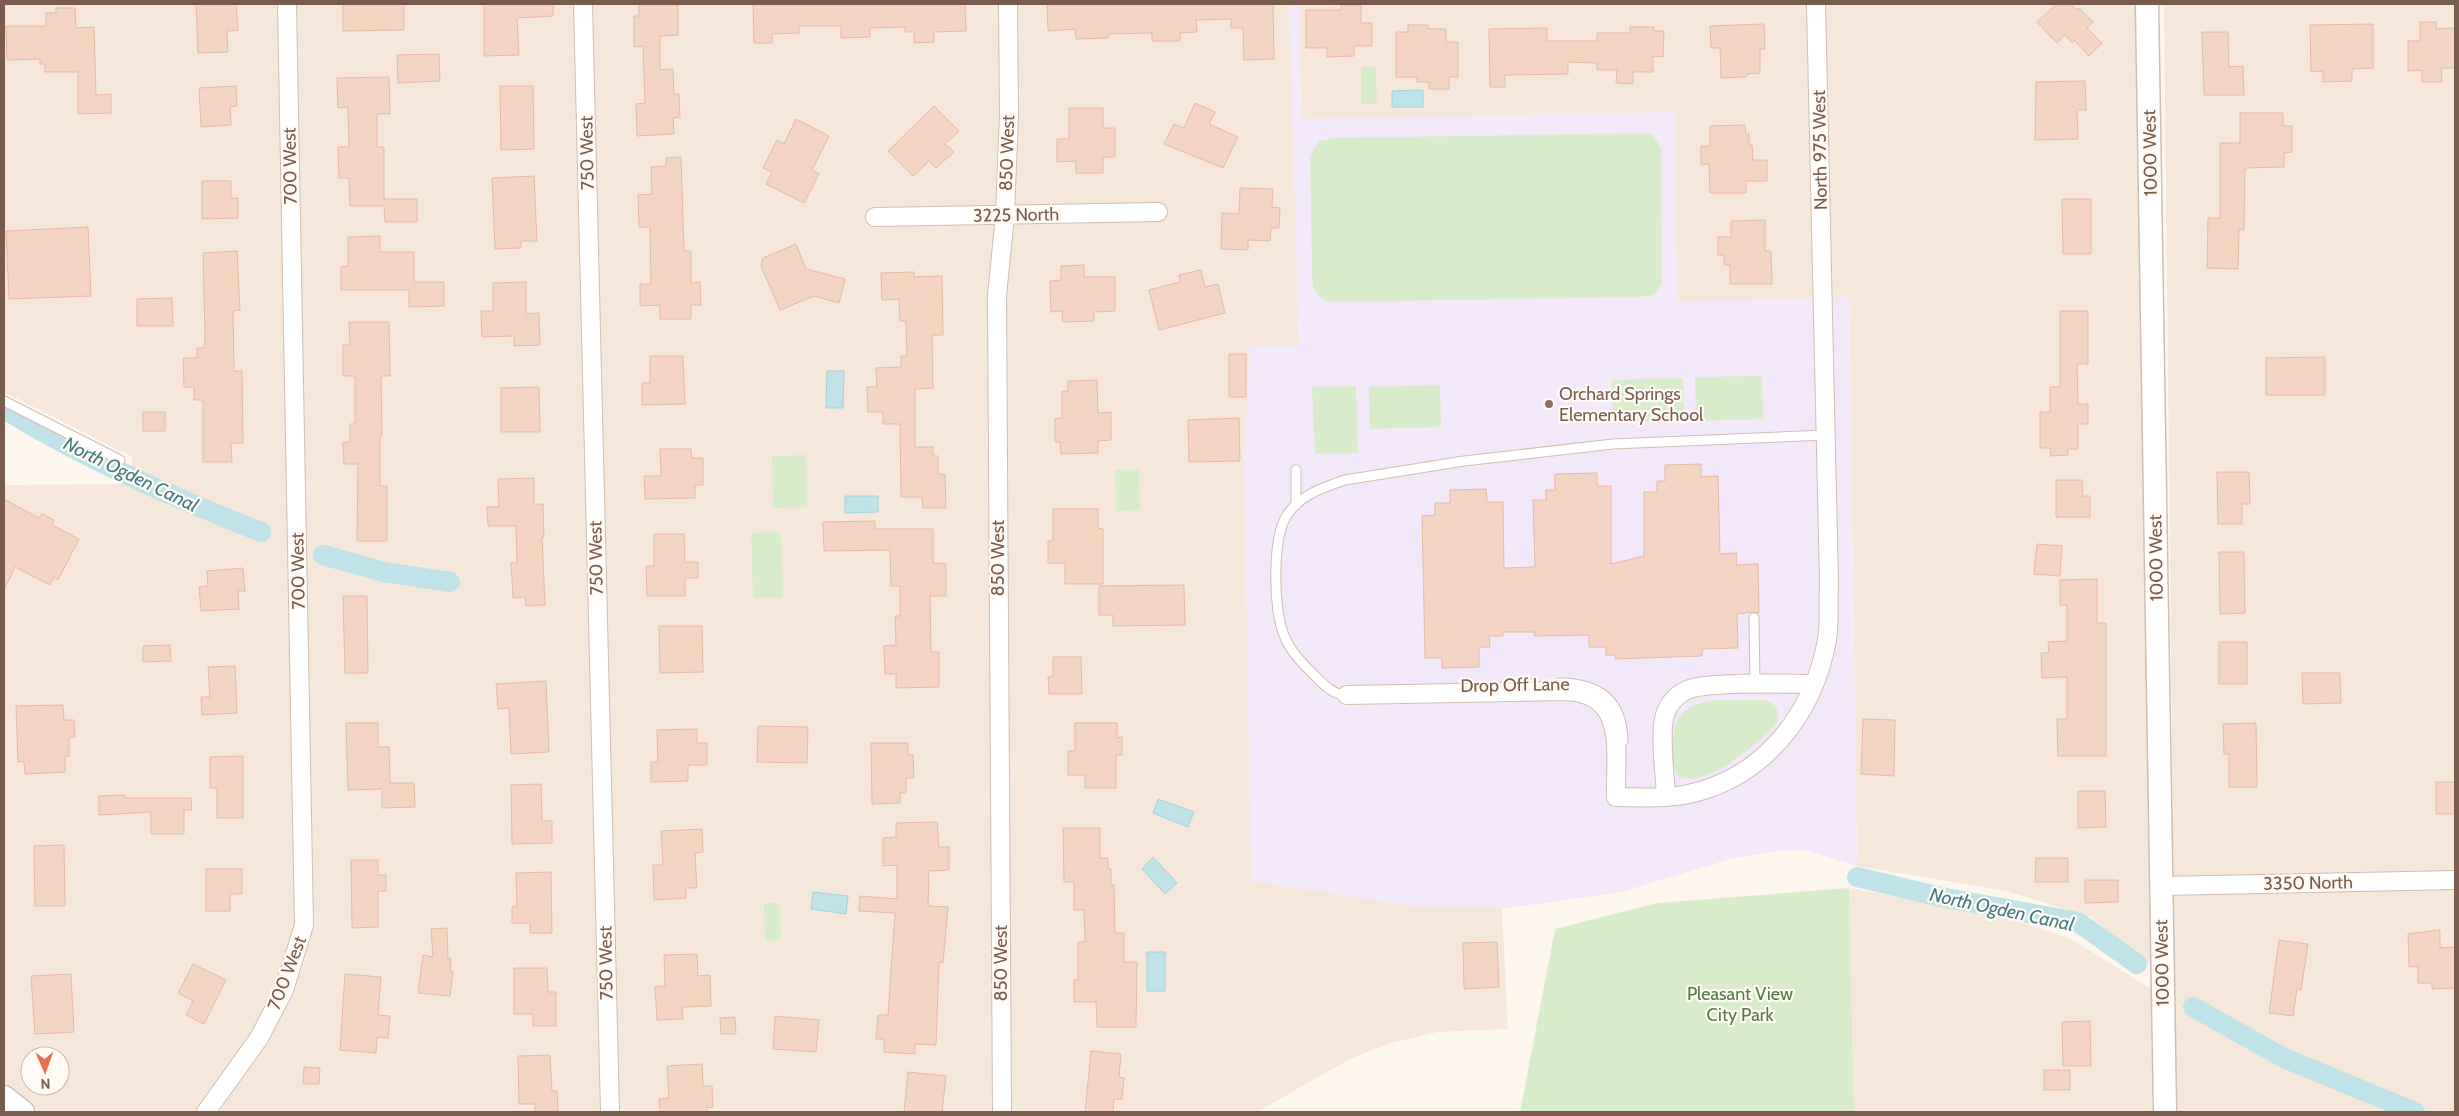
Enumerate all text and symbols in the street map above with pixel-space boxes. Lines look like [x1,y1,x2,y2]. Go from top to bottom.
street label: North 975 West [1808,90,1832,210]
street label: 1000 West [2138,109,2162,197]
street label: 850 West [995,114,1019,192]
street label: 750 West [575,116,599,190]
street label: 700 West [278,127,302,205]
street label: 3225 North [973,203,1059,227]
place label: Orchard Springs Elementary School [1559,383,1704,426]
marker: Orchard Springs Elementary School [1543,398,1555,410]
water label: North Ogden Canal [60,432,202,517]
street label: 1000 West [2144,514,2168,602]
street label: 850 West [987,520,1009,596]
street label: 750 West [584,521,608,595]
street label: 700 West [286,532,310,610]
street label: Drop Off Lane [1460,673,1570,697]
street label: 3350 North [2263,871,2353,895]
water label: North Ogden Canal [1928,883,2077,936]
street label: 1000 West [2150,919,2174,1007]
street label: 850 West [990,925,1012,1001]
street label: 750 West [594,926,618,1000]
street label: 700 West [263,933,311,1013]
park label: Pleasant View City Park [1687,983,1793,1026]
north arrow [20,1046,70,1096]
text: N [40,1075,51,1093]

